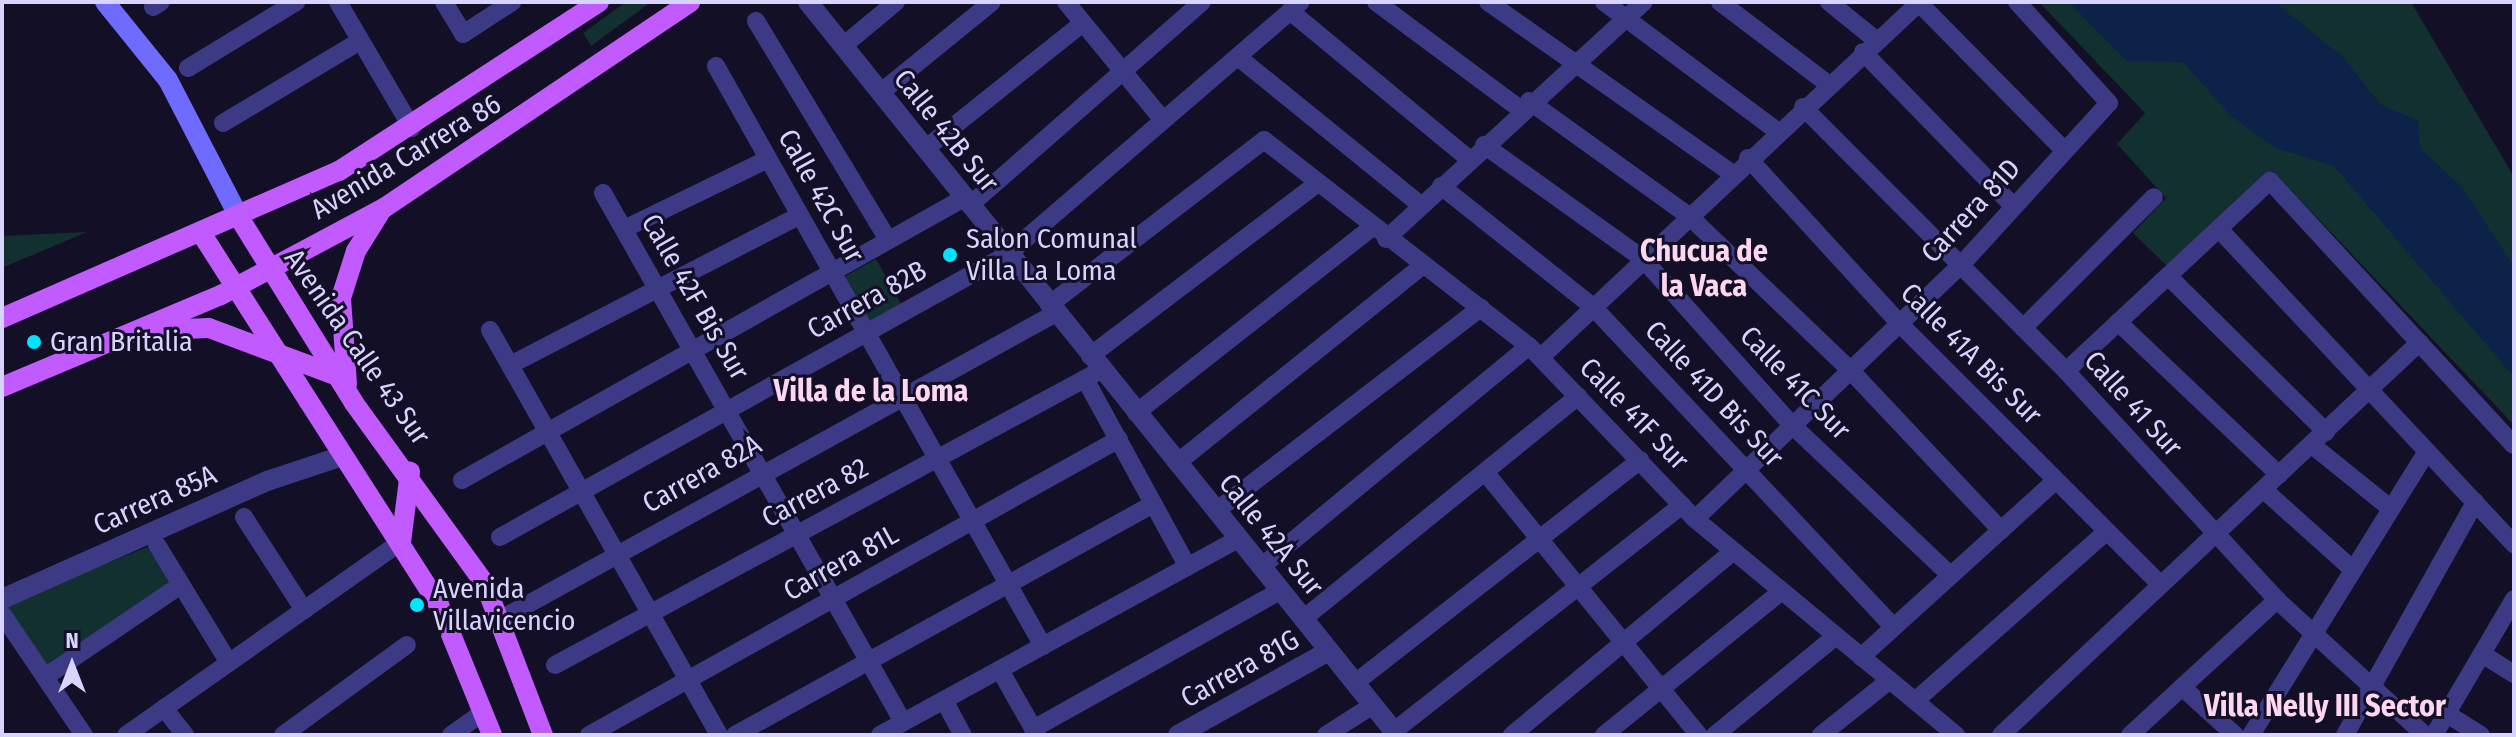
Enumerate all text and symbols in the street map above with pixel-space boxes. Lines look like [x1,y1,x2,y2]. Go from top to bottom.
street label: Calle 42B Sur [886,63,1006,199]
street label: Avenida Carrera 86 [305,87,507,227]
street label: Calle 42C Sur [771,124,871,268]
street label: Carrera 81D [1914,152,2028,270]
street label: Calle 42F Bis Sur [634,208,756,386]
place label: Salon Comunal Villa La Loma [966,222,1137,288]
district label: Chucua de la Vaca [1640,233,1768,304]
street label: Avenida Calle 43 Sur [277,243,437,451]
marker: Salon Comunal Villa La Loma [941,246,959,264]
street label: Carrera 82B [802,254,932,346]
street label: Calle 41A Bis Sur [1893,276,2049,432]
street label: Calle 41D Bis Sur [1638,314,1790,474]
street label: Calle 41C Sur [1733,319,1857,447]
place label: Gran Britalia [50,325,193,359]
marker: Gran Britalia [25,333,43,351]
street label: Calle 41 Sur [2077,344,2189,464]
street label: Calle 41F Sur [1572,351,1696,477]
district label: Villa de la Loma [773,373,969,409]
street label: Carrera 82A [637,428,767,520]
street label: Carrera 82 [756,451,874,535]
street label: Carrera 85A [88,458,222,542]
street label: Calle 42A Sur [1212,467,1330,603]
street label: Carrera 81L [778,518,904,608]
place label: Avenida Villavicencio [433,572,576,638]
marker: Avenida Villavicencio [408,596,426,614]
street label: Carrera 81G [1175,623,1305,715]
north arrow [32,625,112,705]
text: N [65,627,79,654]
district label: Villa Nelly III Sector [2204,688,2446,724]

